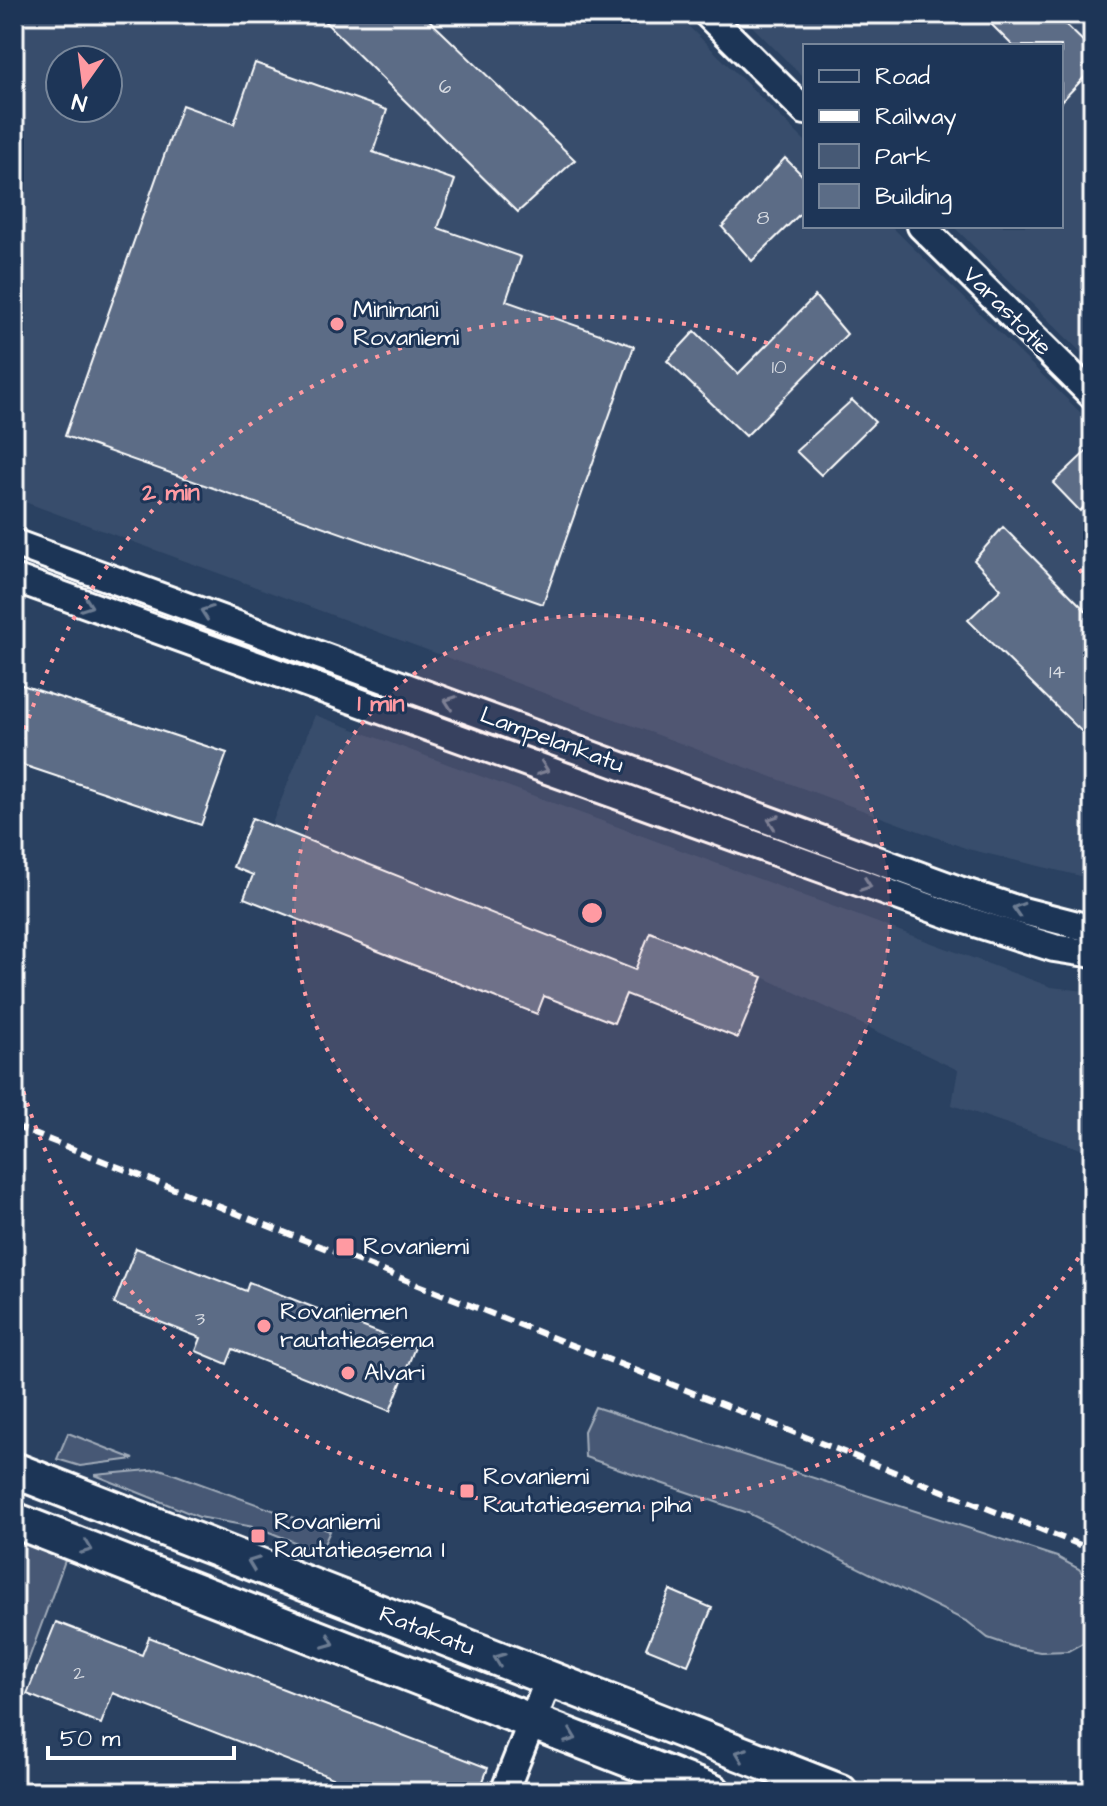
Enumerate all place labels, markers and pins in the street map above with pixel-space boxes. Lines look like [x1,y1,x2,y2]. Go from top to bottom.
place label: Minimani Rovaniemi [353,293,460,355]
marker: Minimani Rovaniemi [328,315,346,333]
centre of rings [578,899,606,927]
place label: Rovaniemi [363,1230,470,1264]
marker: Rovaniemi [334,1236,356,1258]
place label: Rovaniemen rautatieasema [280,1295,434,1357]
marker: Rovaniemen rautatieasema [255,1317,273,1335]
place label: Alvari [364,1356,425,1390]
marker: Alvari [339,1364,357,1382]
place label: Rovaniemi Rautatieasema piha [483,1460,692,1522]
marker: Rovaniemi Rautatieasema piha [458,1482,476,1500]
place label: Rovaniemi Rautatieasema I [274,1505,445,1567]
marker: Rovaniemi Rautatieasema I [249,1527,267,1545]

